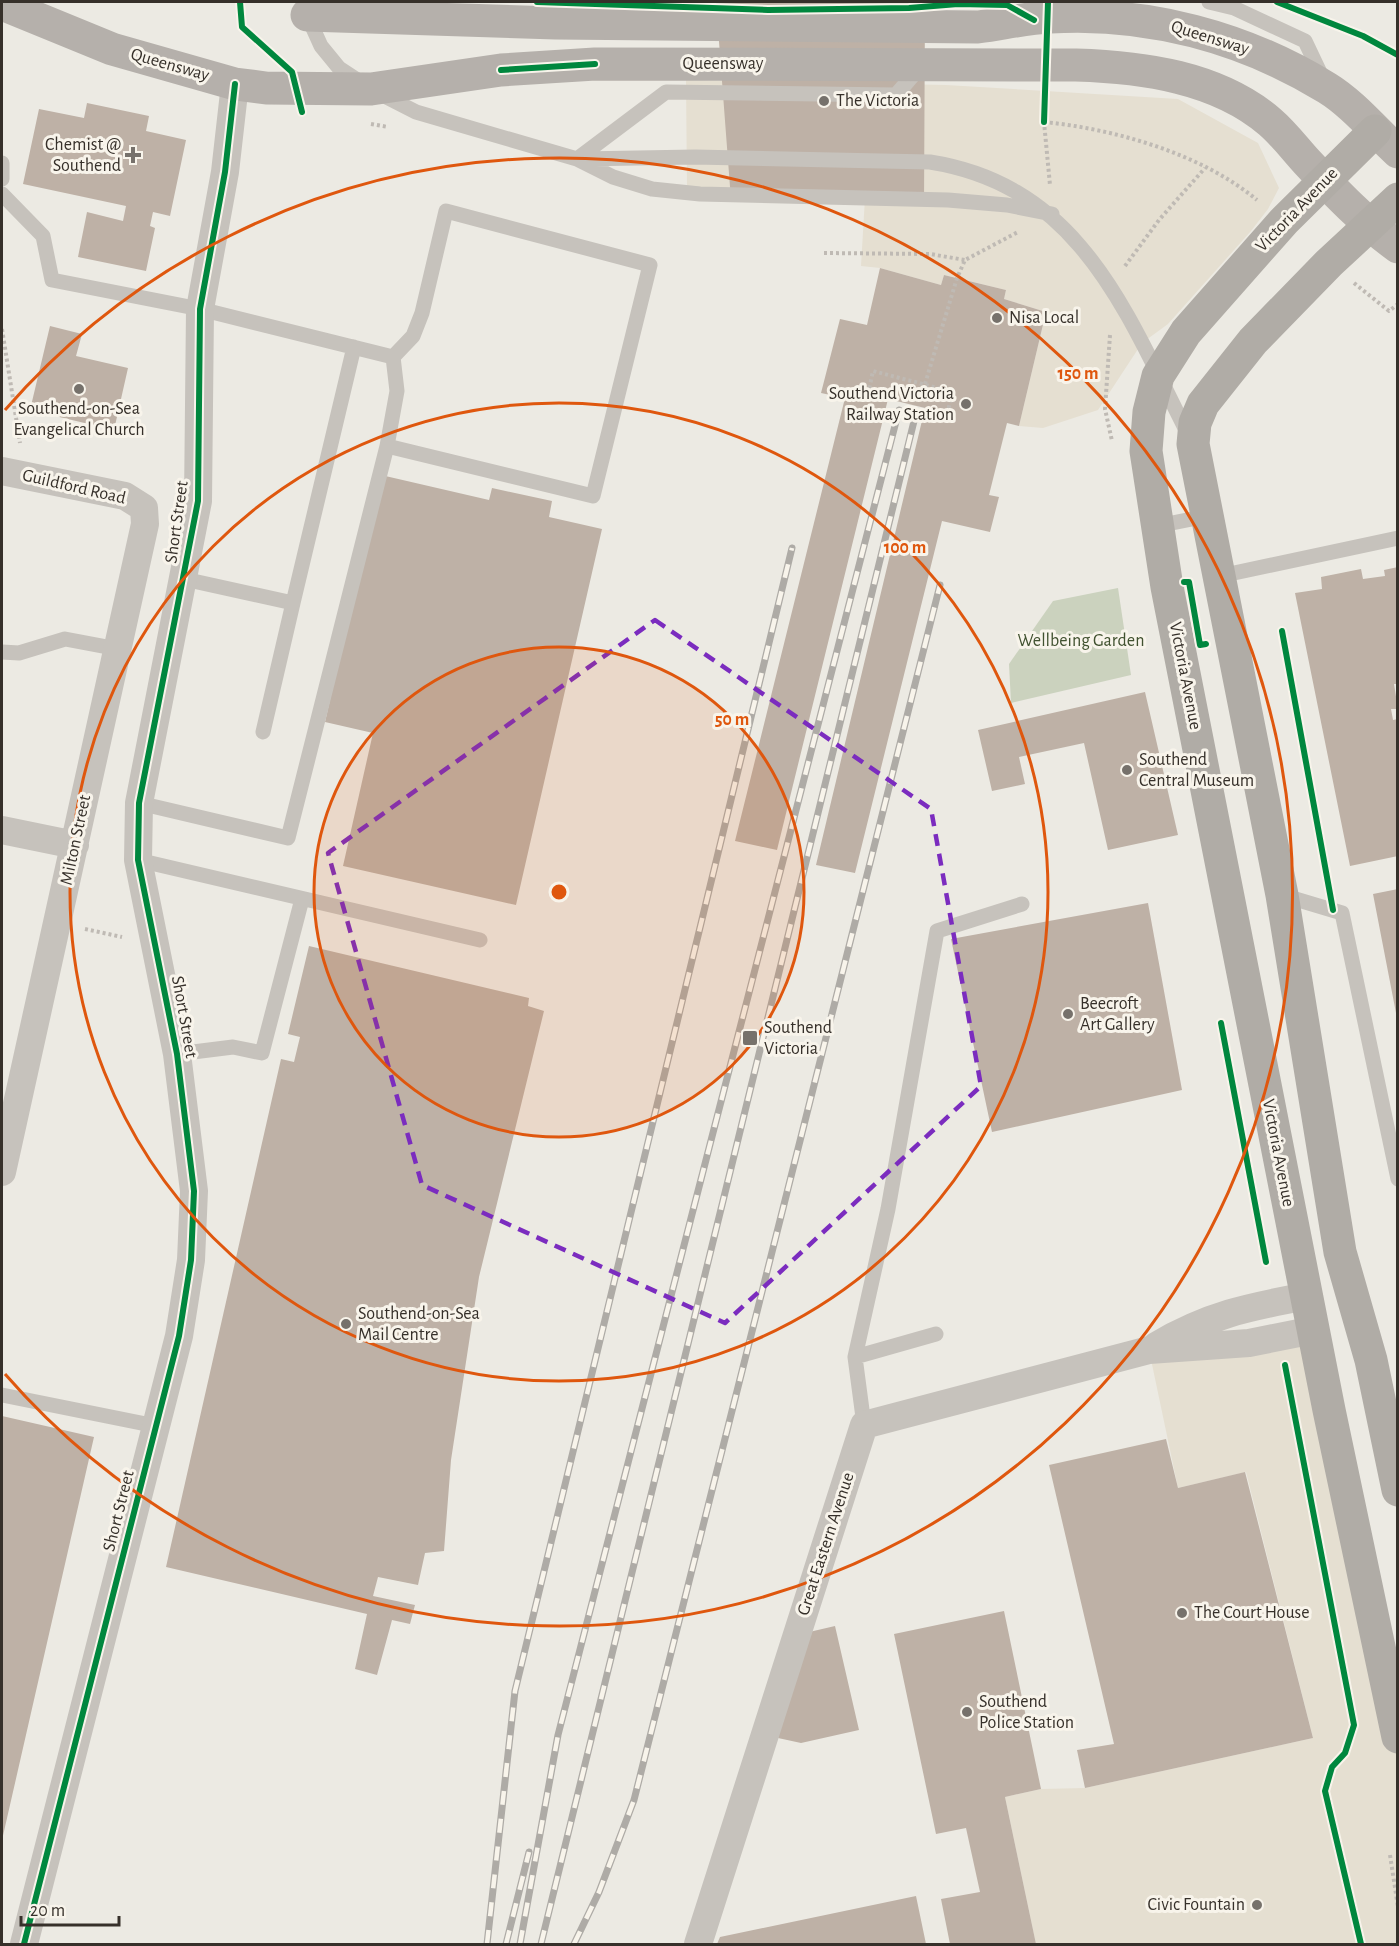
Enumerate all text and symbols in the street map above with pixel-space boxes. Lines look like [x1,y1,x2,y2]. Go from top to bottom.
street label: Queensway [1169,18,1252,59]
street label: Queensway [129,45,212,85]
street label: Queensway [683,55,764,73]
place label: The Victoria [836,92,919,110]
marker: The Victoria [817,94,831,108]
place label: Chemist @ Southend [45,136,121,175]
marker: Chemist @ Southend [126,148,140,162]
street label: Victoria Avenue [1252,164,1342,256]
place label: Nisa Local [1009,309,1079,327]
marker: Nisa Local [990,311,1004,325]
text: 150 m [1058,365,1098,383]
marker: Southend-on-Sea Evangelical Church [72,382,86,396]
place label: Southend Victoria Railway Station [829,385,954,424]
marker: Southend Victoria Railway Station [959,397,973,411]
place label: Southend-on-Sea Evangelical Church [13,400,145,439]
street label: Guildford Road [21,466,127,508]
street label: Short Street [162,479,192,564]
text: 100 m [884,539,926,557]
street label: Victoria Avenue [1166,621,1204,731]
park label: Wellbeing Garden [1018,632,1144,650]
text: 50 m [715,711,749,729]
place label: Southend Central Museum [1139,751,1254,790]
marker: Southend Central Museum [1120,763,1134,777]
street label: Milton Street [58,793,94,887]
centre of rings [549,882,569,902]
street label: Short Street [168,974,200,1060]
place label: Beecroft Art Gallery [1080,995,1155,1034]
marker: Beecroft Art Gallery [1061,1007,1075,1021]
place label: Southend Victoria [764,1019,832,1058]
marker: Southend Victoria [741,1029,759,1047]
street label: Victoria Avenue [1259,1098,1297,1208]
place label: Southend-on-Sea Mail Centre [358,1305,480,1344]
marker: Southend-on-Sea Mail Centre [339,1317,353,1331]
street label: Short Street [100,1468,138,1554]
street label: Great Eastern Avenue [794,1470,858,1618]
place label: The Court House [1194,1604,1310,1622]
marker: The Court House [1175,1606,1189,1620]
place label: Southend Police Station [979,1693,1074,1732]
marker: Southend Police Station [960,1705,974,1719]
scale bar [21,1889,118,1927]
place label: Civic Fountain [1147,1896,1245,1914]
marker: Civic Fountain [1250,1898,1264,1912]
text: 20 m [30,1902,65,1920]

